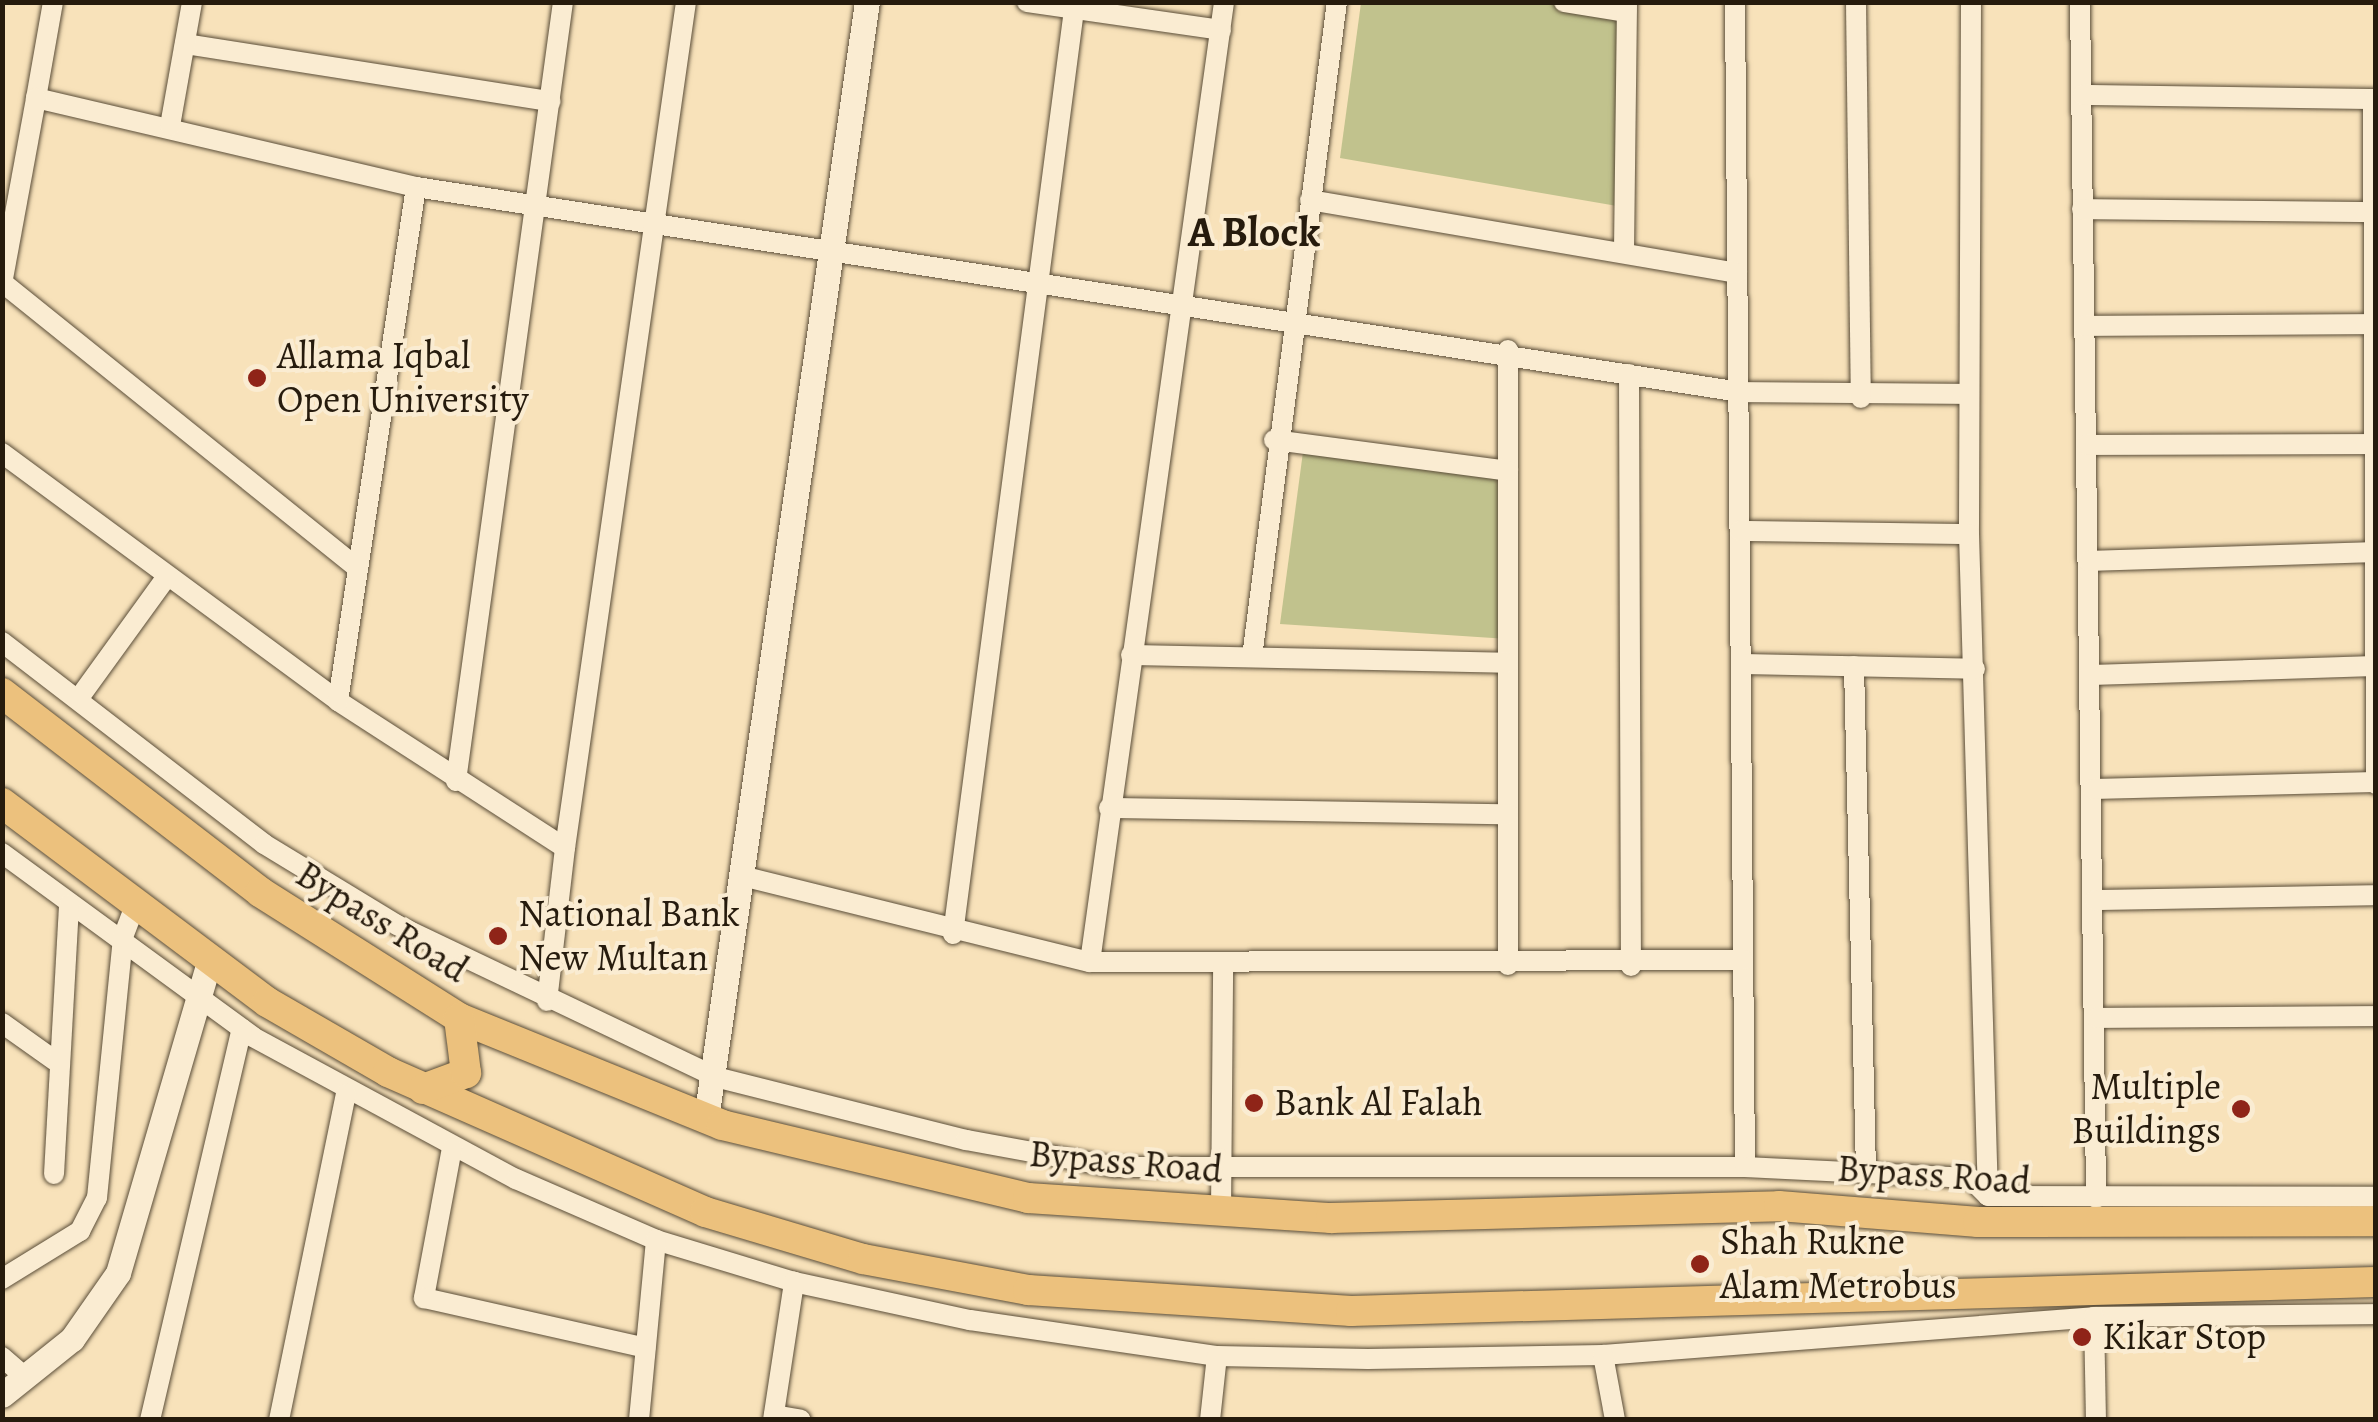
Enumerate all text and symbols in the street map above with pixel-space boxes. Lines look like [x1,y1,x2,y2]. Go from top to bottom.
district label: A Block [1188,207,1320,257]
place label: Allama Iqbal Open University [277,333,529,422]
marker: Allama Iqbal Open University [246,367,268,389]
street label: Bypass Road [288,851,476,993]
place label: National Bank New Multan [518,891,740,981]
marker: National Bank New Multan [487,925,509,947]
place label: Multiple Buildings [2072,1064,2221,1154]
place label: Bank Al Falah [1274,1080,1483,1126]
marker: Bank Al Falah [1243,1092,1265,1114]
marker: Multiple Buildings [2230,1098,2252,1120]
street label: Bypass Road [1027,1131,1225,1193]
street label: Bypass Road [1836,1145,2032,1205]
place label: Shah Rukne Alam Metrobus [1720,1219,1957,1308]
marker: Shah Rukne Alam Metrobus [1689,1253,1711,1275]
place label: Kikar Stop [2102,1314,2266,1360]
marker: Kikar Stop [2071,1326,2093,1348]

